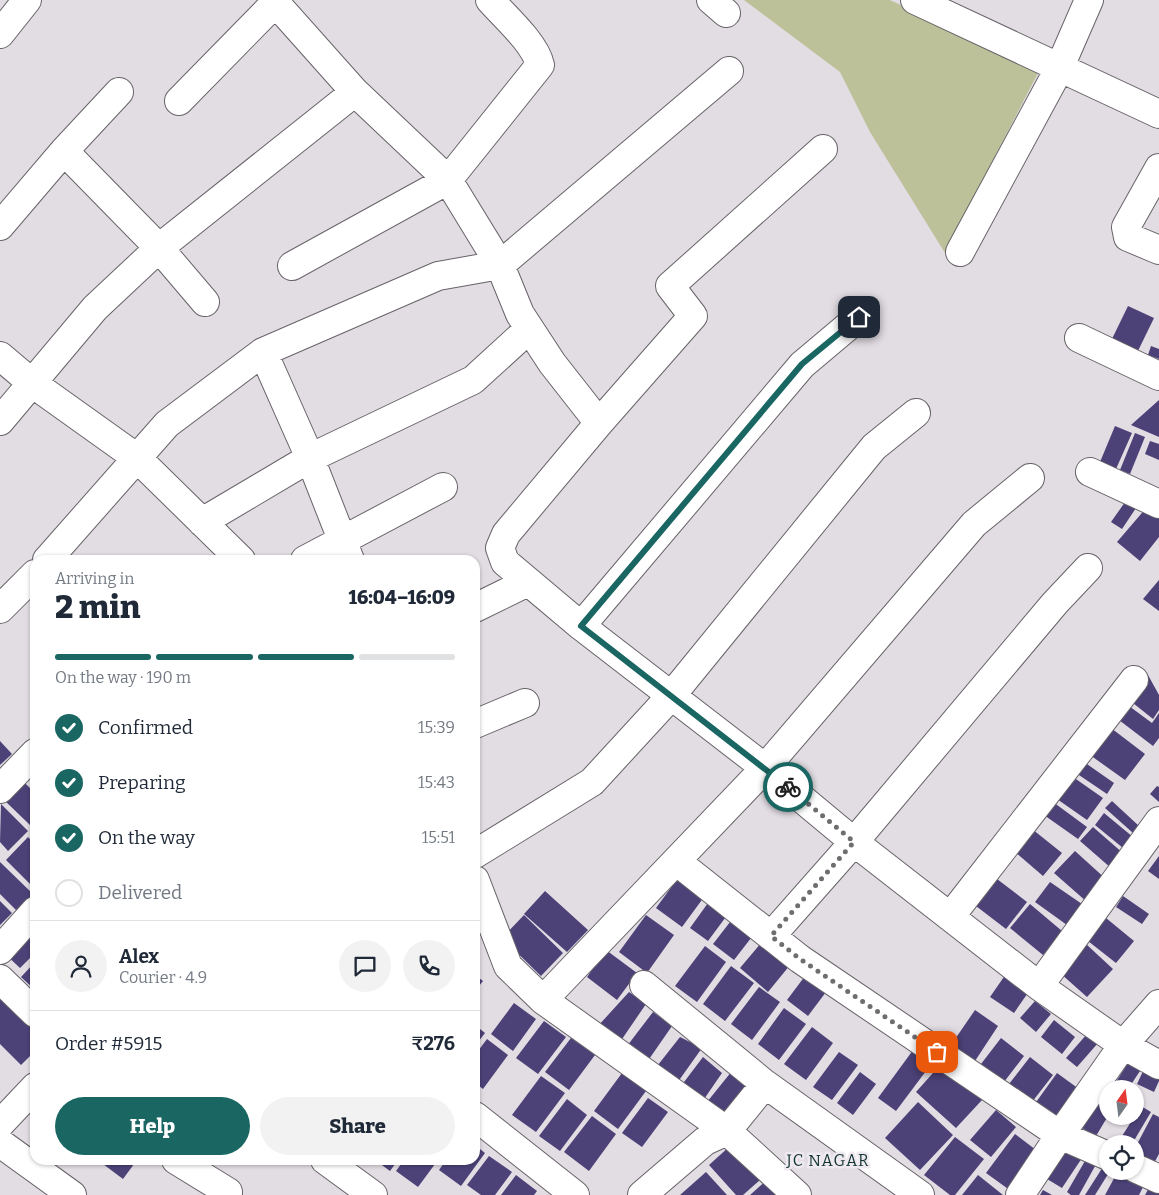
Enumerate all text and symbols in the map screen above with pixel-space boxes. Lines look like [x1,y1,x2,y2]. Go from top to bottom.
pin [838,296,880,338]
icon: home [845,303,873,331]
text: Arriving in [55,569,134,588]
text: 16:04–16:09 [349,586,455,609]
text: 2 min [55,588,141,626]
text: On the way · 190 m [55,668,191,687]
icon: check [55,714,83,742]
text: Confirmed [98,716,193,739]
text: 15:39 [418,718,455,737]
courier [763,762,813,812]
icon: check [55,769,83,797]
text: Preparing [98,771,186,794]
text: 15:43 [418,773,455,792]
icon: bike [774,773,802,801]
icon: check [55,824,83,852]
text: On the way [98,826,195,849]
text: 15:51 [422,828,455,847]
text: Delivered [98,881,182,904]
button: person [55,940,107,992]
button: chat [339,940,391,992]
button: phone [403,940,455,992]
text: Alex [119,945,159,968]
text: Courier · 4.9 [119,968,207,987]
pin [916,1031,958,1073]
text: Order #5915 [55,1032,162,1055]
text: ₹276 [411,1032,455,1055]
icon: bag [923,1038,951,1066]
north arrow [1099,1080,1144,1125]
map controls [1099,1080,1144,1180]
button: Help [55,1097,250,1155]
button: Share [260,1097,455,1155]
button: locate [1099,1135,1144,1180]
district label: JC NAGAR [786,1151,869,1170]

